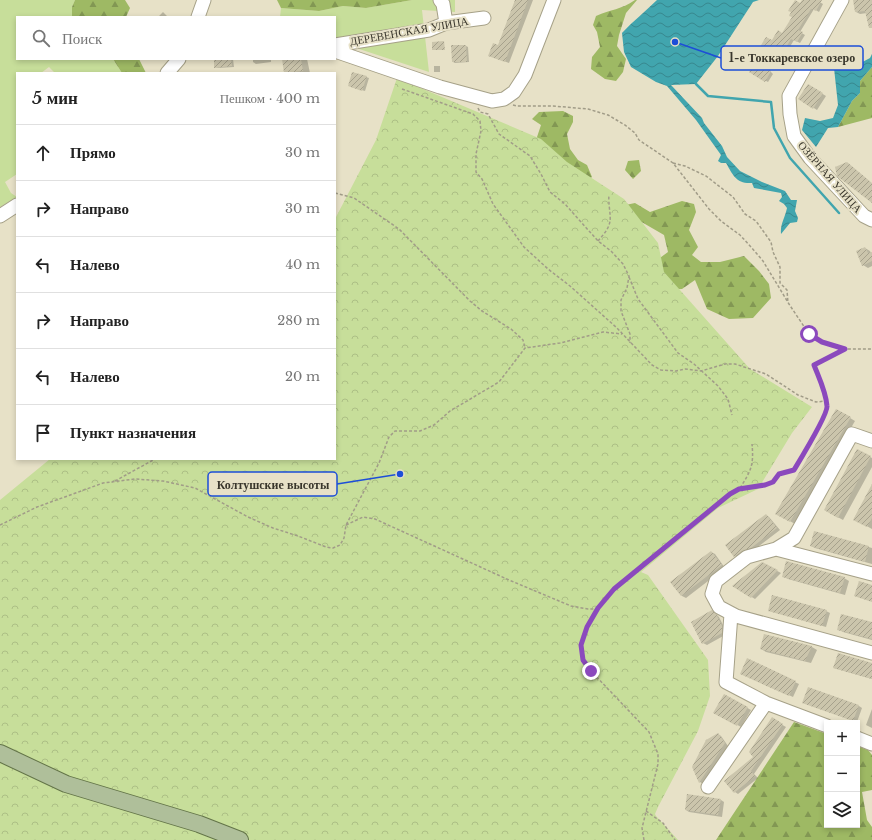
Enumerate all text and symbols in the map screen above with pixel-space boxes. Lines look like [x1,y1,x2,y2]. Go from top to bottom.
street label: ДЕРЕВЕНСКАЯ УЛИЦА [349,14,469,48]
search box [16,16,336,60]
icon: search [30,27,52,49]
text: Поиск [62,29,102,48]
callout: 1-е Токкаревское озеро [721,46,863,70]
text: 1-е Токкаревское озеро [729,50,855,65]
text: 5 мин [32,88,78,109]
text: Пешком · 400 m [220,90,320,107]
street label: ОЗЁРНАЯ УЛИЦА [795,138,865,216]
icon: ahead [32,142,54,164]
text: Прямо [70,143,116,162]
text: 30 m [285,144,320,161]
icon: right [32,198,54,220]
text: Направо [70,199,129,218]
text: 30 m [285,200,320,217]
icon: left [32,254,54,276]
text: Налево [70,255,120,274]
text: 40 m [285,256,320,273]
icon: right [32,310,54,332]
text: Направо [70,311,129,330]
text: 280 m [277,312,320,329]
route start [800,325,818,343]
icon: left [32,366,54,388]
text: Налево [70,367,120,386]
text: 20 m [285,368,320,385]
icon: arrive [32,422,54,444]
text: Пункт назначения [70,423,196,442]
callout: Колтушские высоты [208,472,337,496]
text: Колтушские высоты [217,477,330,492]
route end [582,662,600,680]
map controls [824,720,860,828]
button: + [824,720,860,756]
button: − [824,756,860,792]
button: layers [824,792,860,828]

